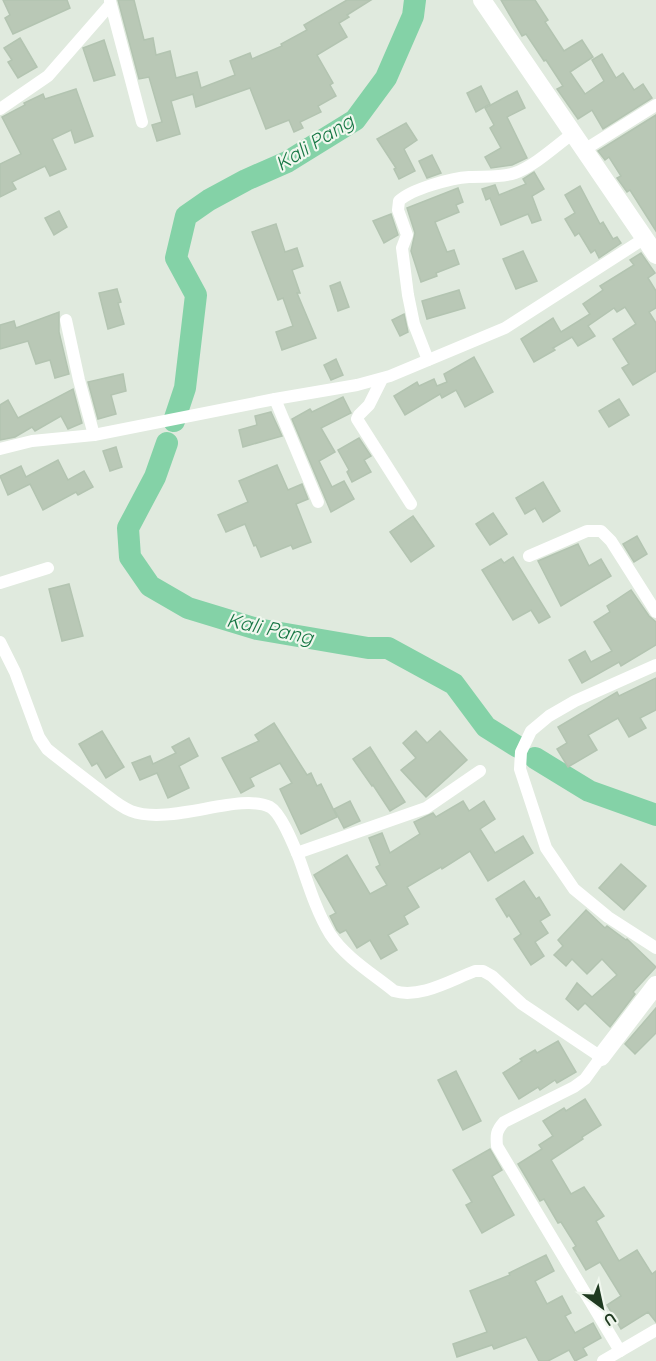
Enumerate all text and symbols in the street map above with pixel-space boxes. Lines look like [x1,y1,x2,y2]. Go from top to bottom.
water label: Kali Pang [270,107,359,176]
water label: Kali Pang [224,607,317,650]
north arrow [572,1277,632,1337]
text: U [600,1308,620,1331]

